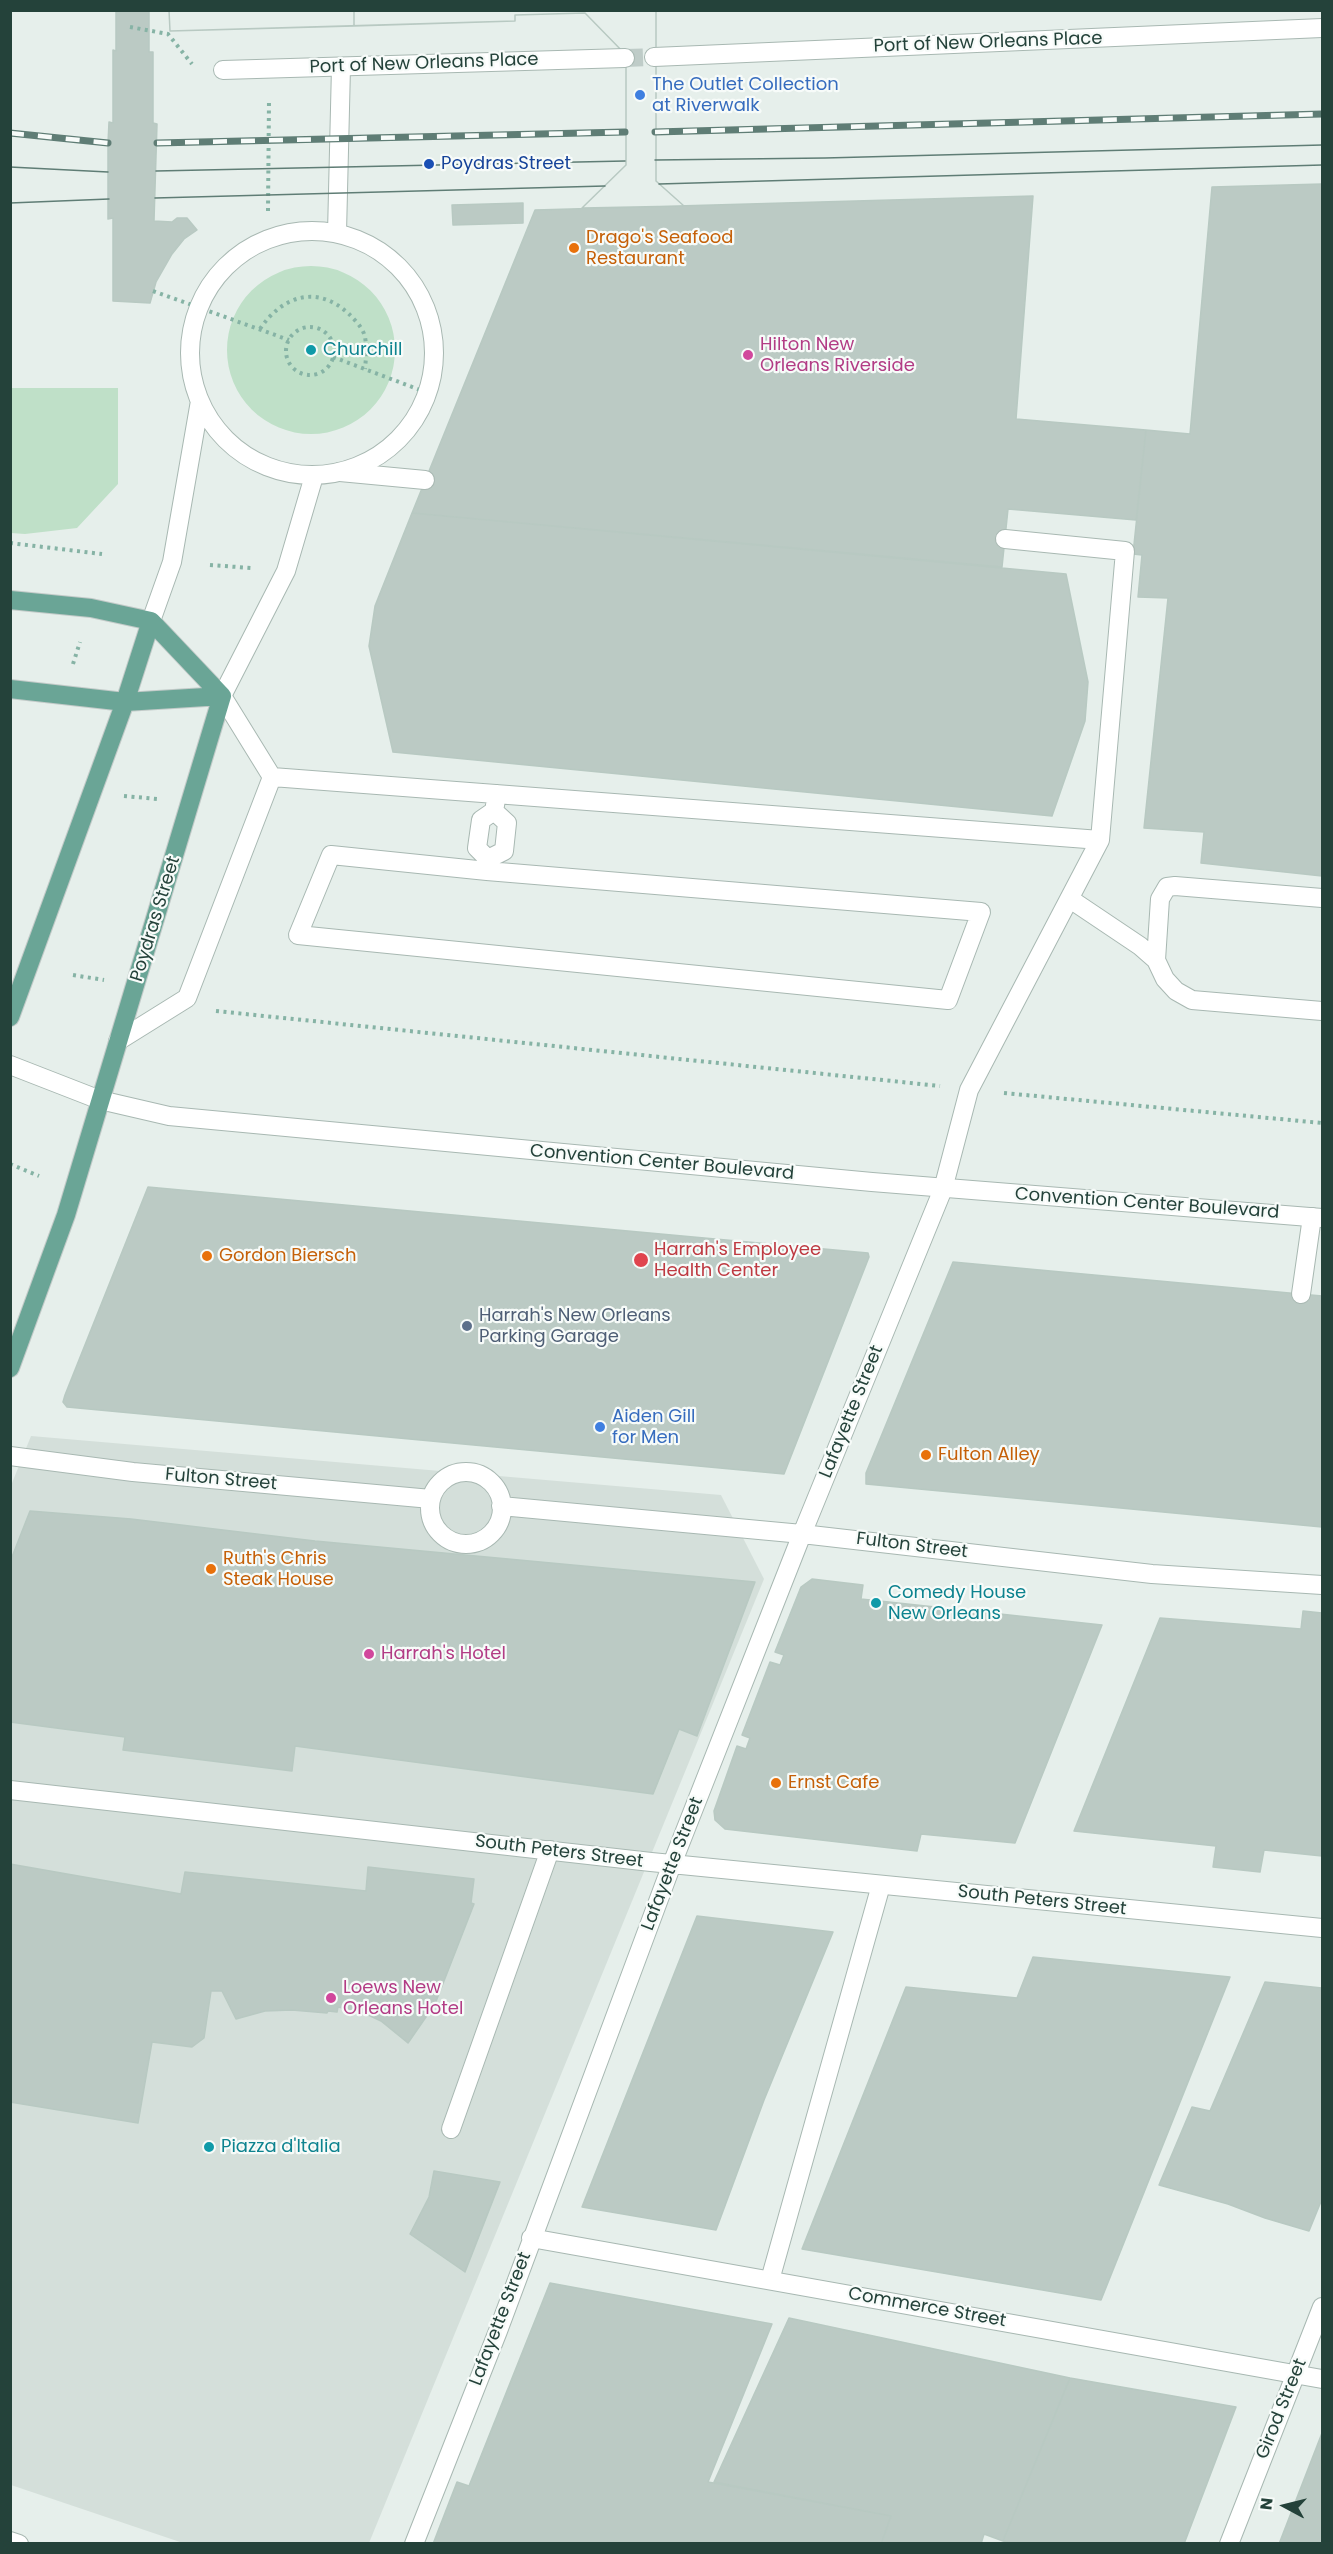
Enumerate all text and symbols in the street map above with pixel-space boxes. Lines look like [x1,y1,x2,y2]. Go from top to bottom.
street label: Port of New Orleans Place [873,28,1103,58]
street label: Port of New Orleans Place [309,49,539,79]
place label: The Outlet Collection at Riverwalk [652,74,839,116]
marker: The Outlet Collection at Riverwalk [633,88,647,102]
place label: Poydras Street [441,153,571,175]
marker: Poydras Street [422,157,436,171]
place label: Drago's Seafood Restaurant [586,227,733,270]
marker: Drago's Seafood Restaurant [567,241,581,255]
place label: Hilton New Orleans Riverside [760,334,915,376]
place label: Churchill [323,339,402,361]
marker: Churchill [304,343,318,357]
marker: Hilton New Orleans Riverside [741,348,755,362]
street label: Poydras Street [127,854,185,984]
street label: Convention Center Boulevard [529,1141,795,1185]
street label: Convention Center Boulevard [1014,1184,1280,1224]
place label: Harrah's Employee Health Center [654,1239,821,1282]
place label: Gordon Biersch [219,1245,356,1267]
marker: Gordon Biersch [200,1249,214,1263]
marker: Harrah's Employee Health Center [632,1251,650,1269]
place label: Harrah's New Orleans Parking Garage [479,1305,671,1348]
marker: Harrah's New Orleans Parking Garage [460,1319,474,1333]
street label: Lafayette Street [816,1343,888,1481]
place label: Aiden Gill for Men [612,1406,696,1448]
marker: Aiden Gill for Men [593,1420,607,1434]
place label: Fulton Alley [938,1444,1040,1466]
marker: Fulton Alley [919,1448,933,1462]
street label: Fulton Street [164,1464,278,1496]
street label: Fulton Street [855,1528,969,1564]
place label: Ruth's Chris Steak House [223,1548,334,1590]
marker: Ruth's Chris Steak House [204,1562,218,1576]
place label: Comedy House New Orleans [888,1582,1026,1624]
marker: Comedy House New Orleans [869,1596,883,1610]
place label: Harrah's Hotel [381,1643,506,1665]
marker: Harrah's Hotel [362,1647,376,1661]
place label: Ernst Cafe [788,1772,879,1794]
marker: Ernst Cafe [769,1776,783,1790]
street label: Lafayette Street [638,1794,708,1934]
street label: South Peters Street [474,1831,644,1873]
street label: South Peters Street [957,1881,1127,1921]
place label: Loews New Orleans Hotel [343,1977,463,2020]
marker: Loews New Orleans Hotel [324,1991,338,2005]
place label: Piazza d'Italia [221,2136,341,2158]
marker: Piazza d'Italia [202,2140,216,2154]
street label: Lafayette Street [466,2249,536,2389]
street label: Commerce Street [846,2283,1008,2333]
street label: Girod Street [1252,2356,1312,2462]
north arrow [1255,2476,1315,2536]
text: N [1254,2496,1279,2511]

